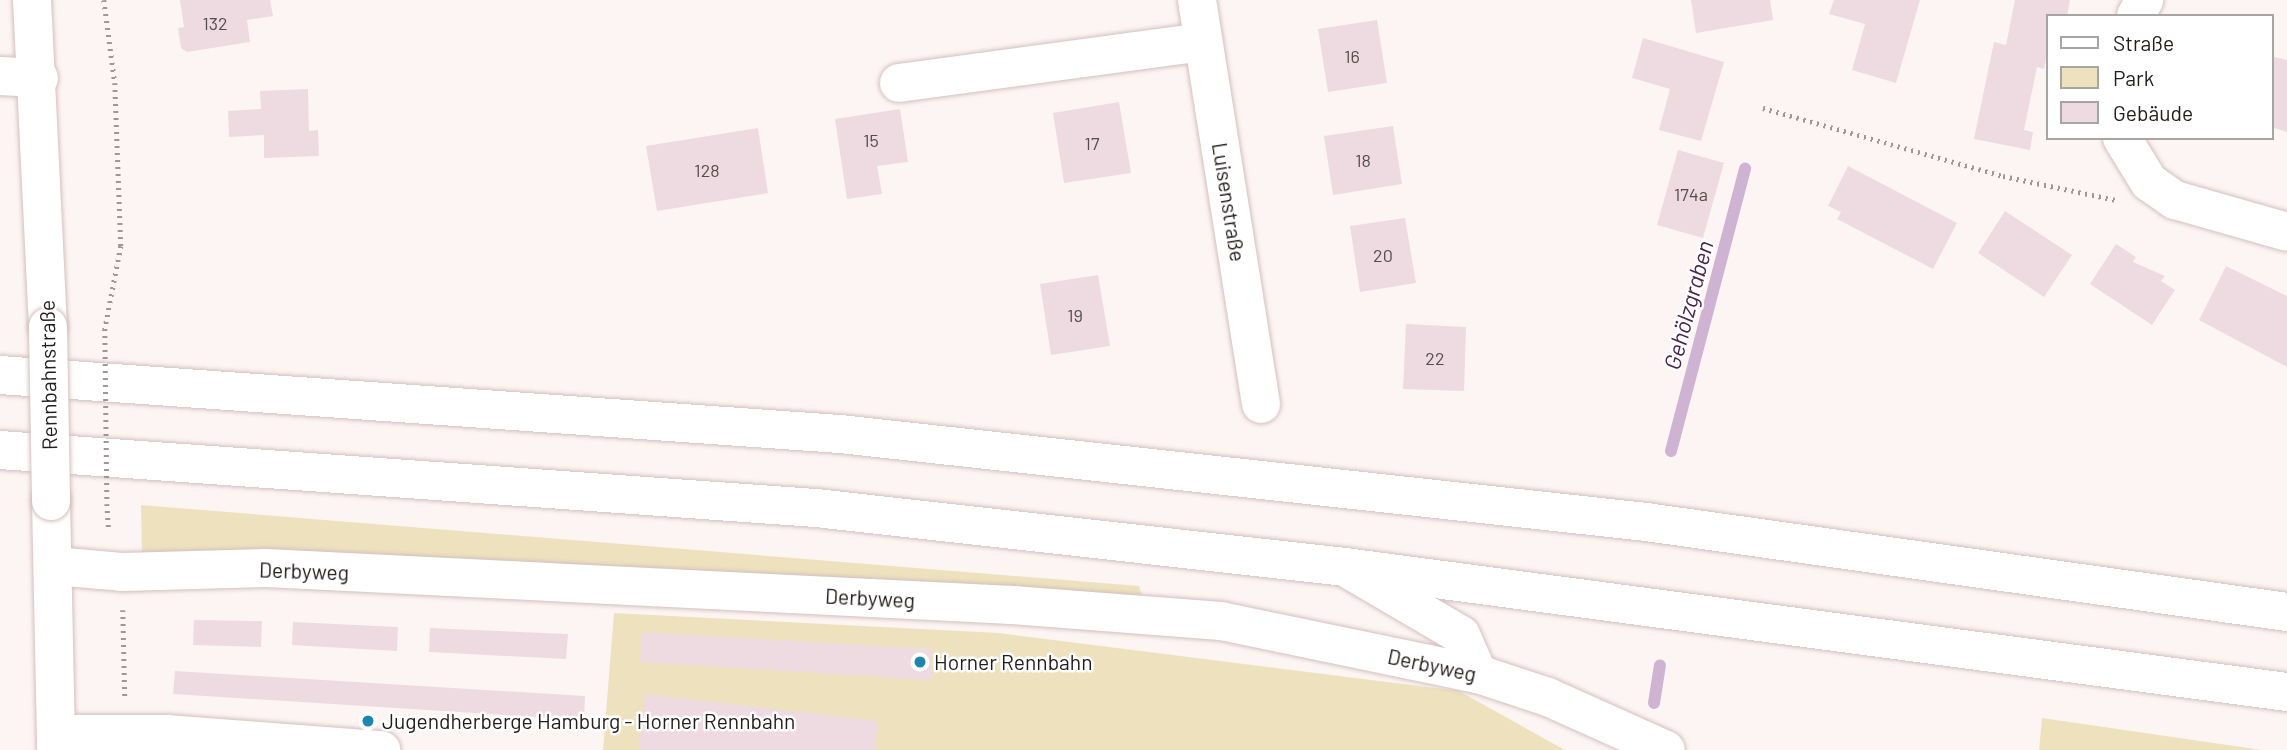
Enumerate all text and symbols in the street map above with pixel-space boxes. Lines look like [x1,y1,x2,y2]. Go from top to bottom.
house number: 132 [202,12,228,34]
legend [2046,14,2273,140]
text: Straße [2113,30,2174,55]
house number: 16 [1344,45,1360,67]
text: Park [2113,65,2154,90]
text: Gebäude [2113,100,2193,125]
house number: 15 [863,129,879,151]
house number: 17 [1085,132,1099,154]
street label: Luisenstraße [1207,141,1251,263]
house number: 18 [1355,149,1371,171]
house number: 128 [694,159,720,181]
house number: 174a [1674,183,1708,205]
water label: Gehölzgraben [1658,238,1718,372]
house number: 20 [1373,244,1393,266]
street label: Rennbahnstraße [34,300,62,450]
house number: 19 [1067,304,1083,326]
house number: 22 [1425,347,1445,369]
street label: Derbyweg [259,557,349,585]
street label: Derbyweg [824,583,916,613]
street label: Derbyweg [1385,643,1479,687]
place label: Horner Rennbahn [934,649,1092,675]
marker: Horner Rennbahn [912,654,928,670]
place label: Jugendherberge Hamburg - Horner Rennbahn [382,708,795,734]
marker: Jugendherberge Hamburg - Horner Rennbahn [360,713,376,729]

